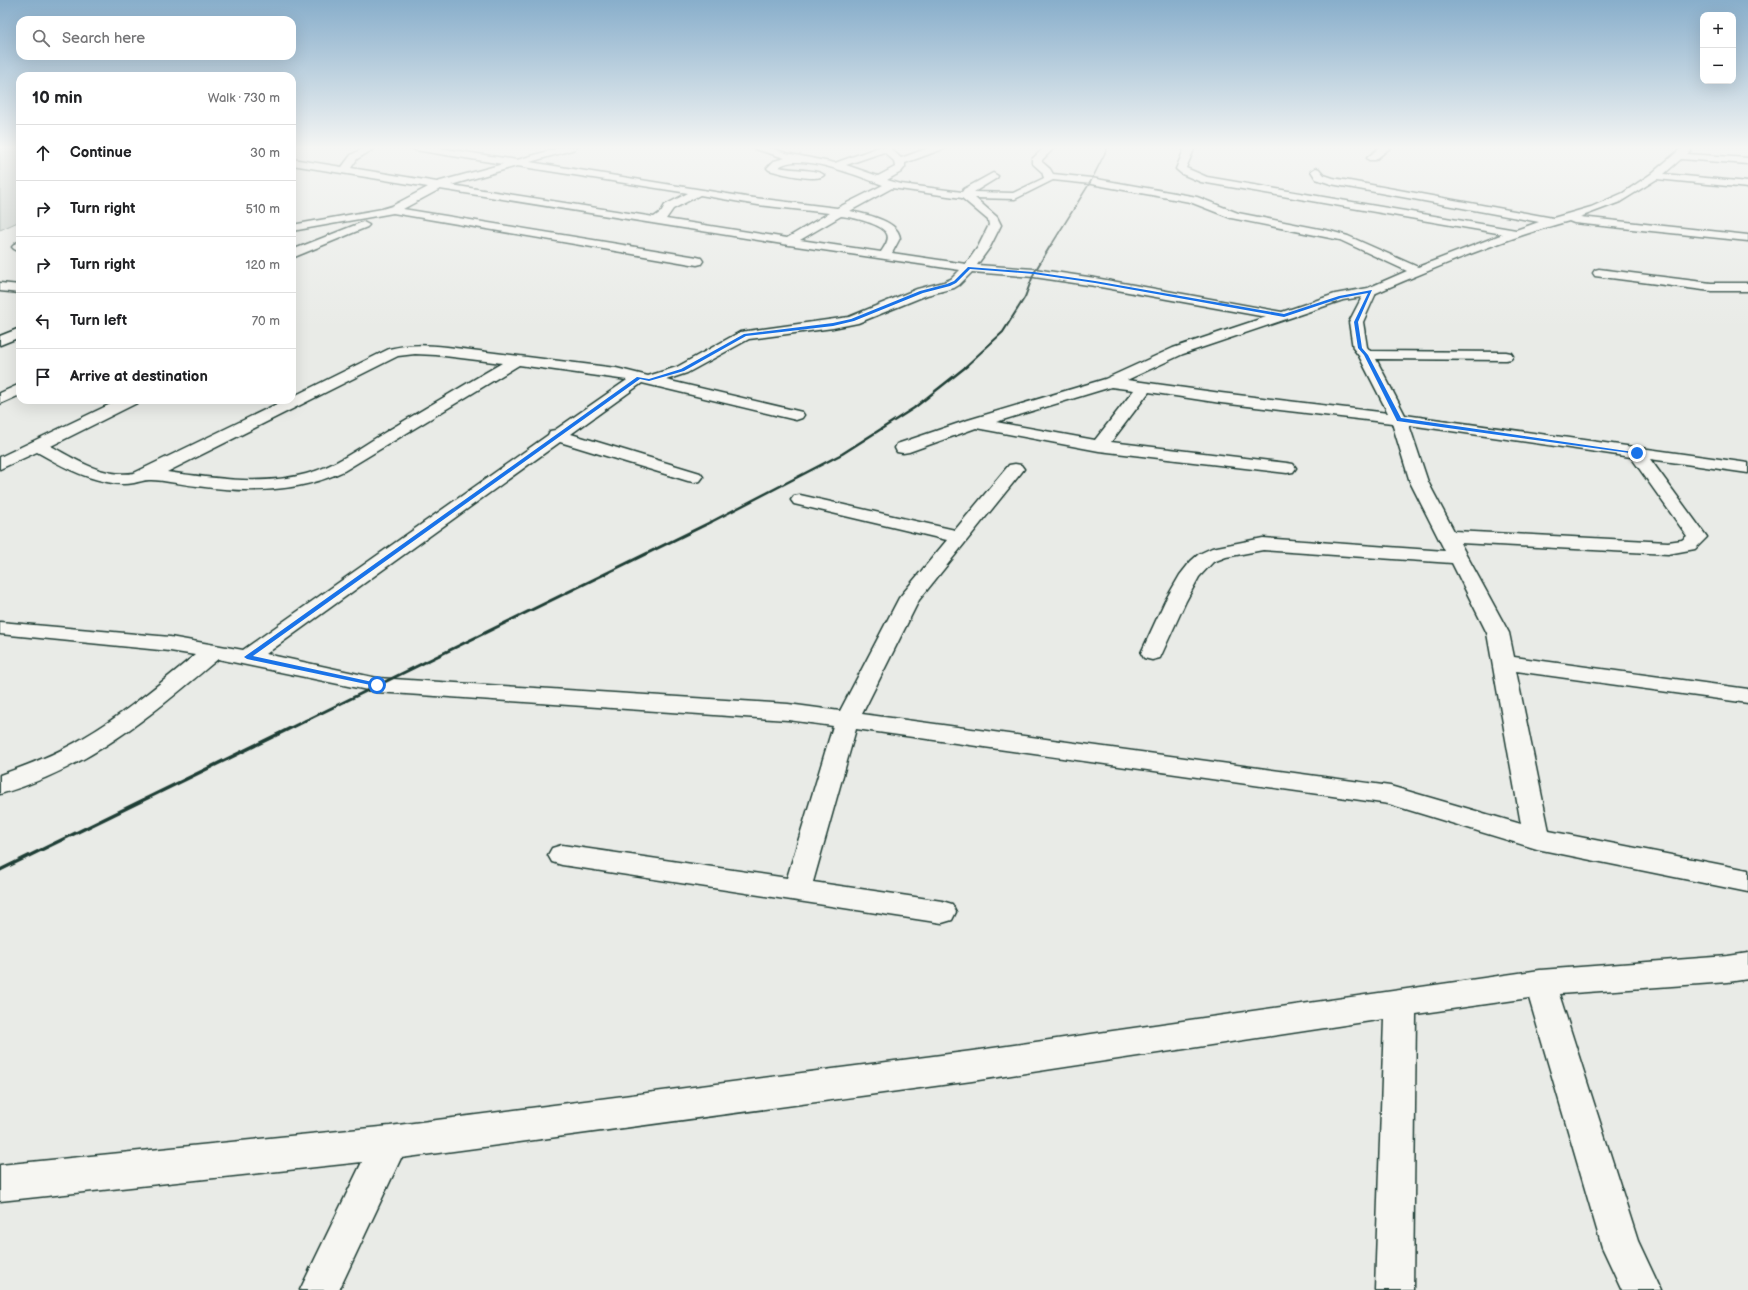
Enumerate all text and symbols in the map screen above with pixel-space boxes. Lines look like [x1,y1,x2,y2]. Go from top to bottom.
map controls [1700,12,1736,84]
button: + [1700,12,1736,48]
search box [16,16,296,60]
icon: search [30,27,52,49]
text: Search here [62,29,145,48]
button: − [1700,48,1736,84]
text: 10 min [32,88,83,108]
text: Walk · 730 m [208,90,280,106]
icon: ahead [32,142,54,164]
text: Continue [70,143,132,162]
text: 30 m [250,145,280,161]
icon: right [32,198,54,220]
text: Turn right [70,199,135,218]
text: 510 m [246,201,280,217]
icon: right [32,254,54,276]
text: Turn right [70,255,135,274]
text: 120 m [245,257,280,273]
icon: left [32,310,54,332]
text: Turn left [70,311,127,330]
text: 70 m [252,313,280,329]
icon: arrive [32,366,54,388]
text: Arrive at destination [70,367,208,386]
route end [1628,444,1646,462]
route start [368,676,386,694]

